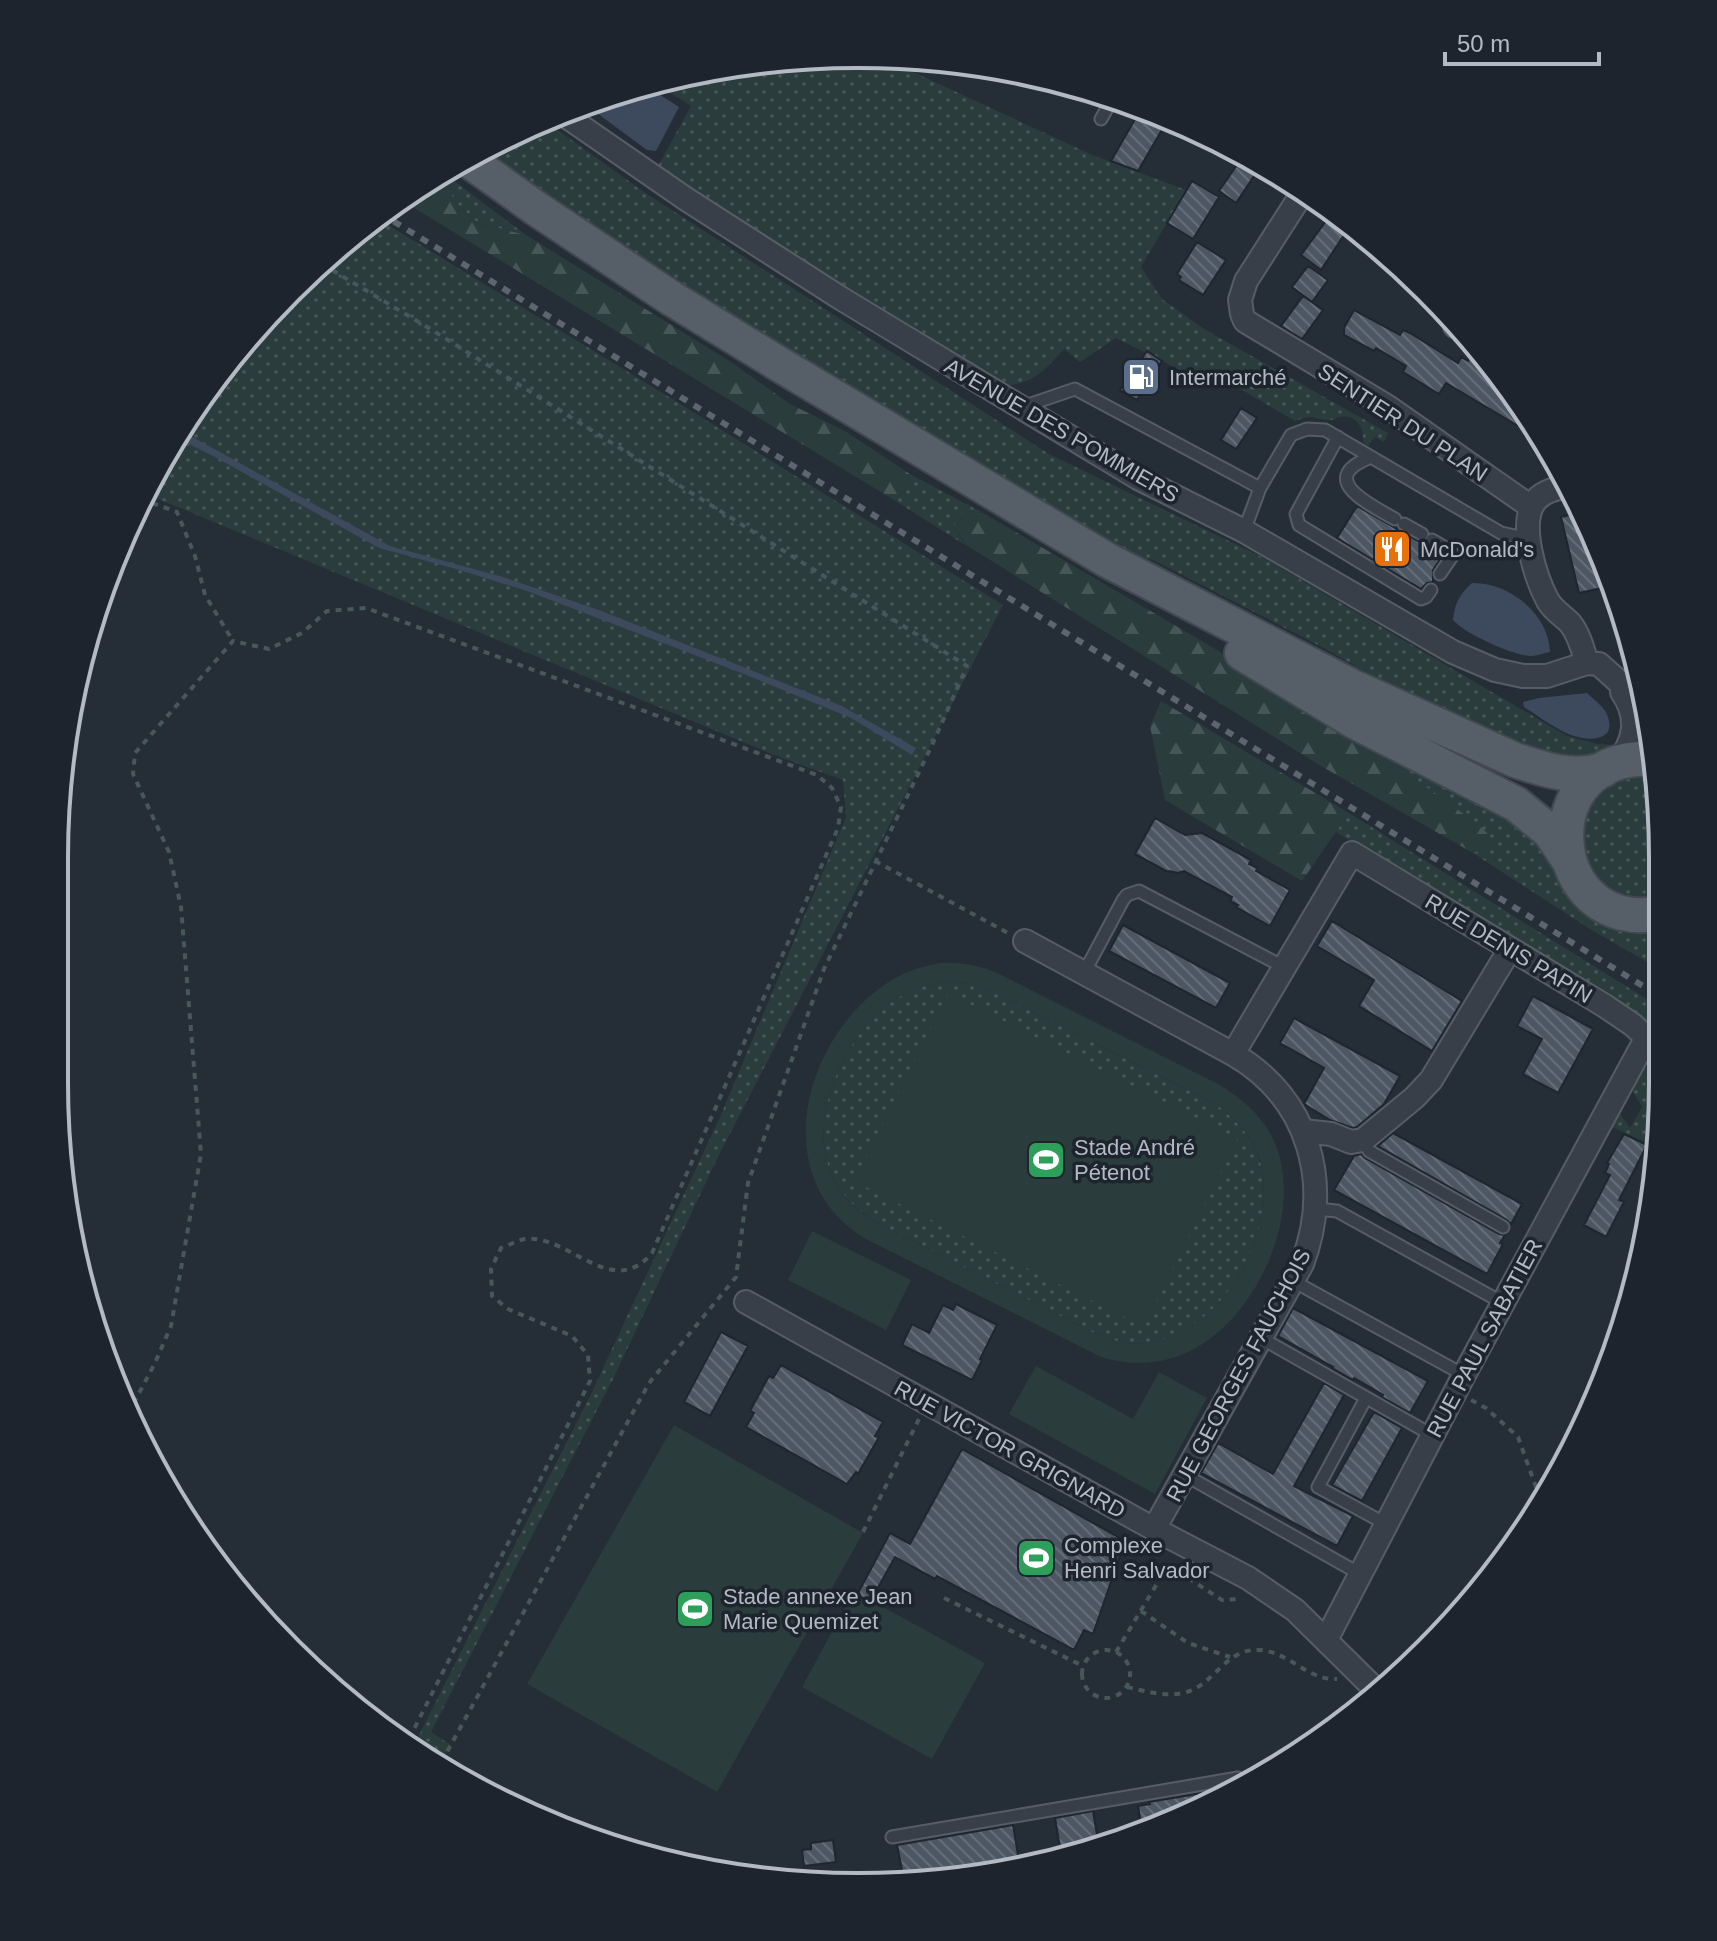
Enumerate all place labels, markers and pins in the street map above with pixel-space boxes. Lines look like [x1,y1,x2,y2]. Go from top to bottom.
fuel station icon: Intermarché [1120,356,1162,398]
place label: Intermarché [1169,365,1286,390]
restaurant icon: McDonald's [1371,528,1413,570]
place label: McDonald's [1420,537,1534,562]
place label: Stade André Pétenot [1074,1135,1195,1185]
sports icon: Stade André Pétenot [1025,1139,1067,1181]
place label: Complexe Henri Salvador [1064,1533,1210,1583]
sports icon: Complexe Henri Salvador [1015,1537,1057,1579]
place label: Stade annexe Jean Marie Quemizet [723,1584,913,1634]
sports icon: Stade annexe Jean Marie Quemizet [674,1588,716,1630]

